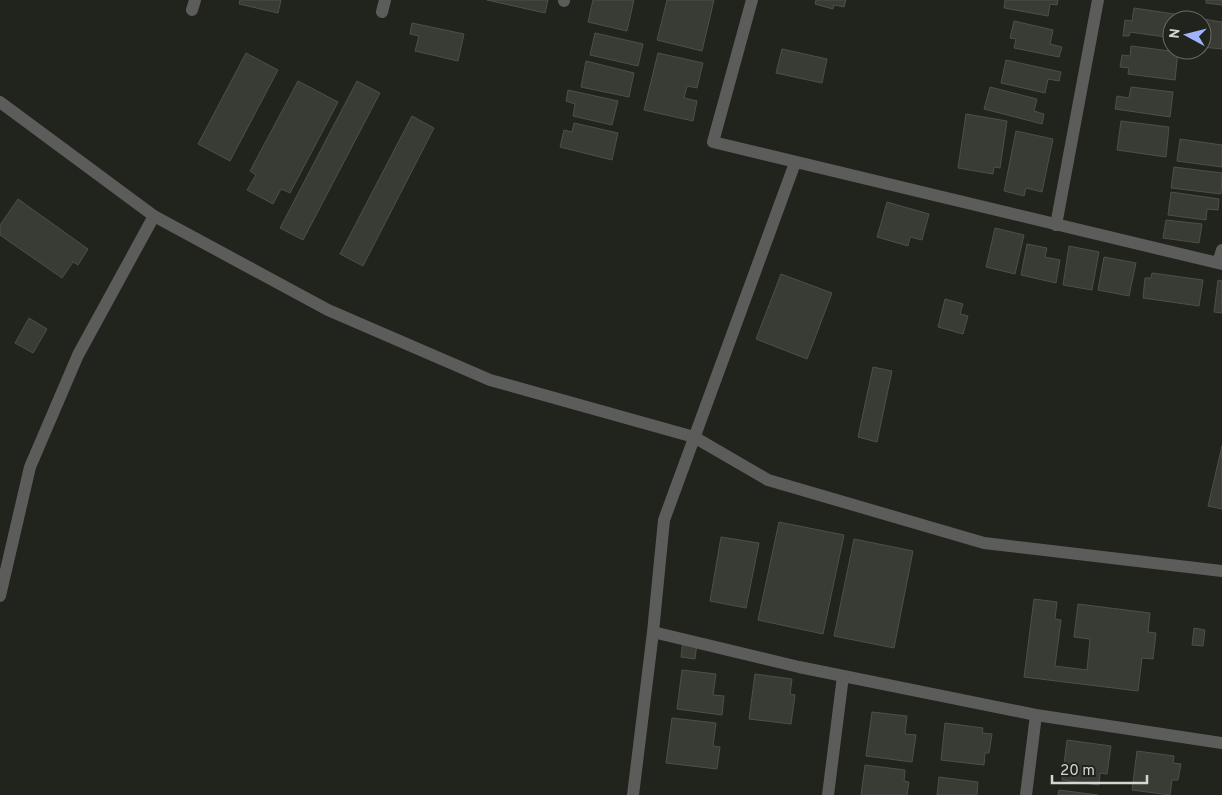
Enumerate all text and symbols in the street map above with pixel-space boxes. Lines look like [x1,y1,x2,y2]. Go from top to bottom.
north arrow [1162,10,1212,60]
text: N [1167,28,1185,40]
scale bar [1052,752,1147,784]
text: 20 m [1060,762,1095,781]

